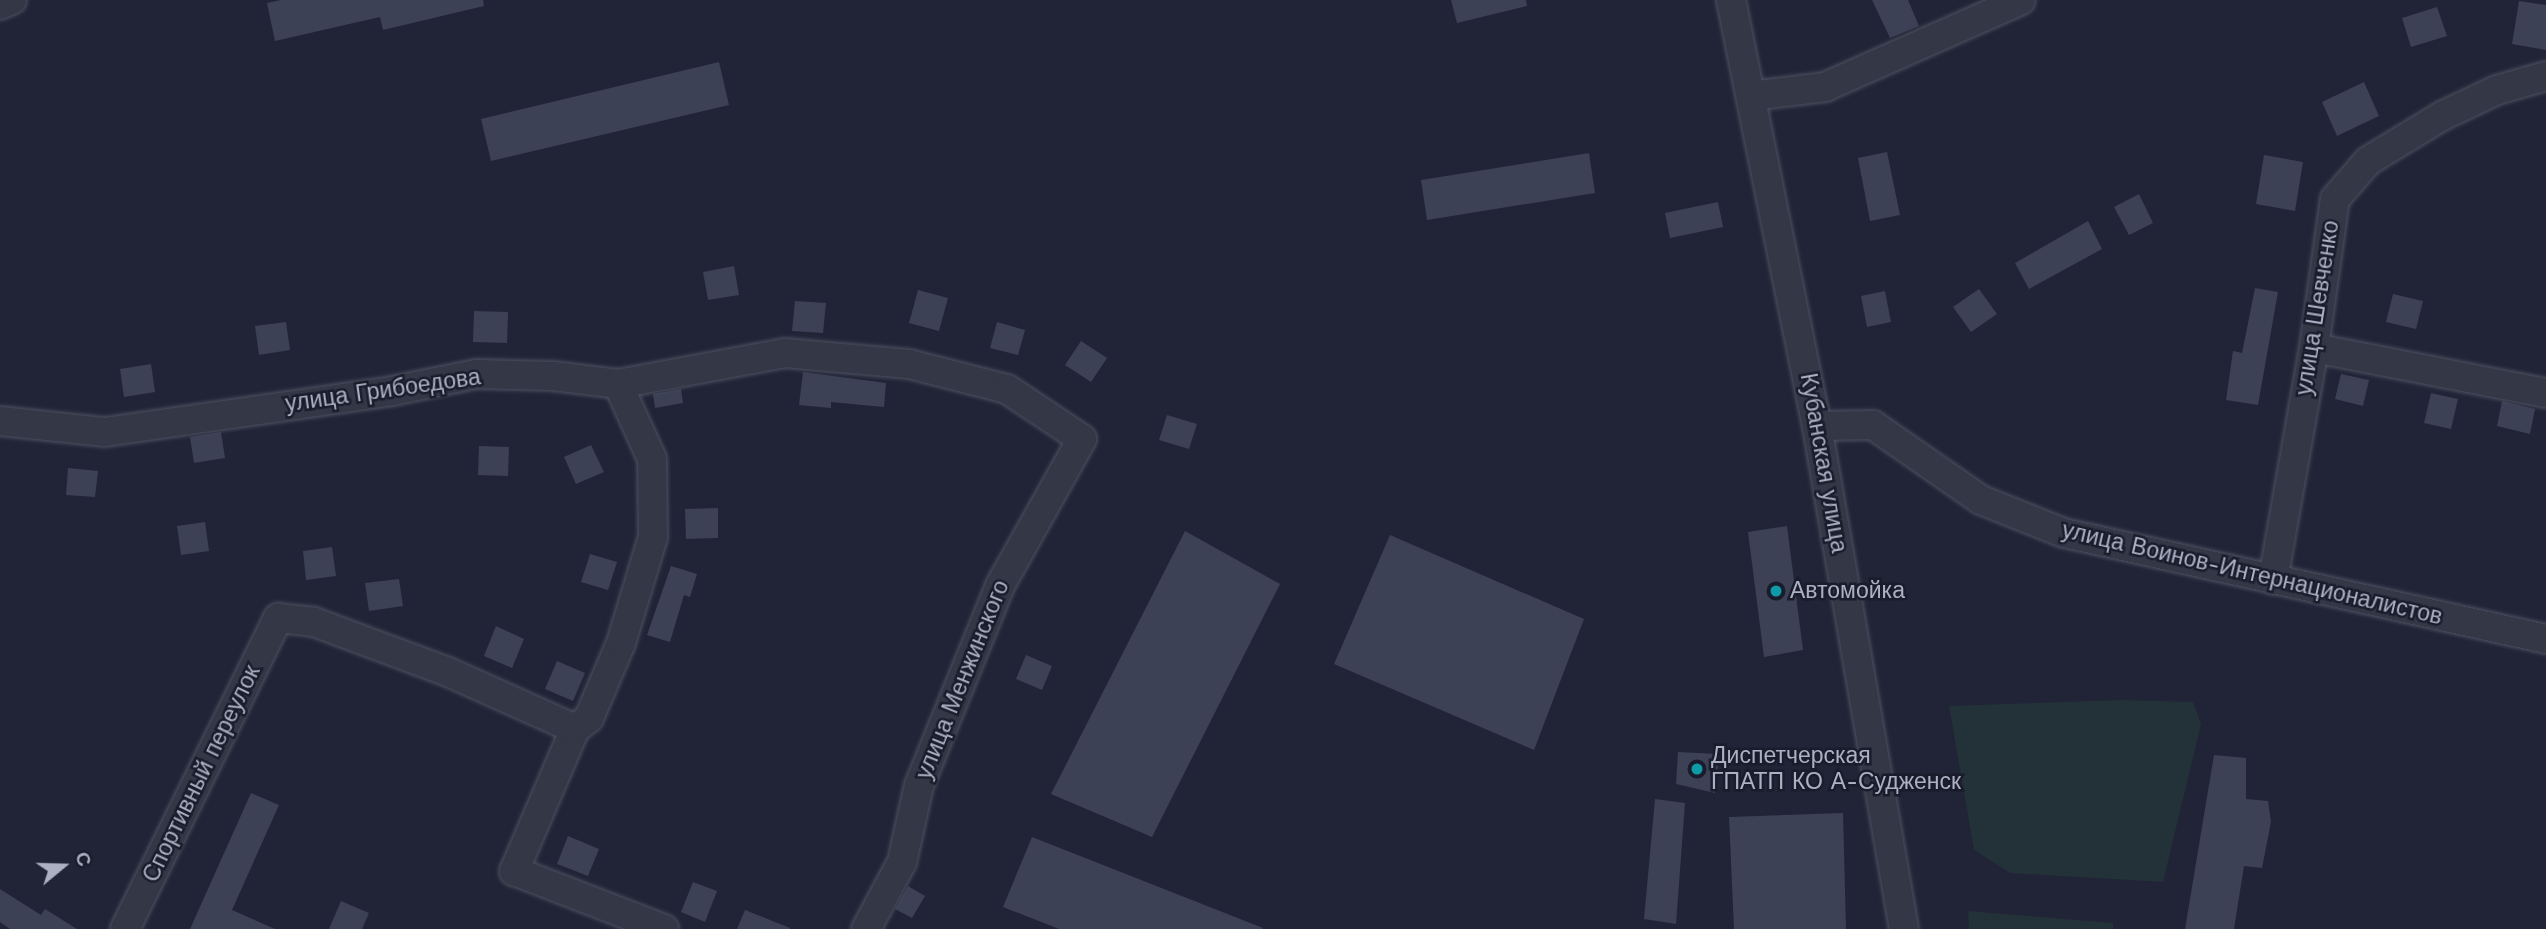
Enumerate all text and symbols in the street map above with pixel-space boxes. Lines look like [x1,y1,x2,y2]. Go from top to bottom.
street label: улица Шевченко [2291,219,2345,397]
street label: улица Грибоедова [283,364,483,418]
street label: Кубанская улица [1794,371,1852,555]
street label: улица Воинов-Интернационалистов [2059,517,2445,631]
street label: улица Менжинского [910,576,1016,784]
place label: Автомойка [1790,577,1905,605]
marker: Автомойка [1768,583,1784,599]
street label: Спортивный переулок [137,661,267,887]
place label: Диспетчерская ГПАТП КО А-Судженск [1711,742,1961,796]
marker: Диспетчерская ГПАТП КО А-Судженск [1689,761,1705,777]
north arrow [28,831,98,901]
text: С [70,849,96,869]

